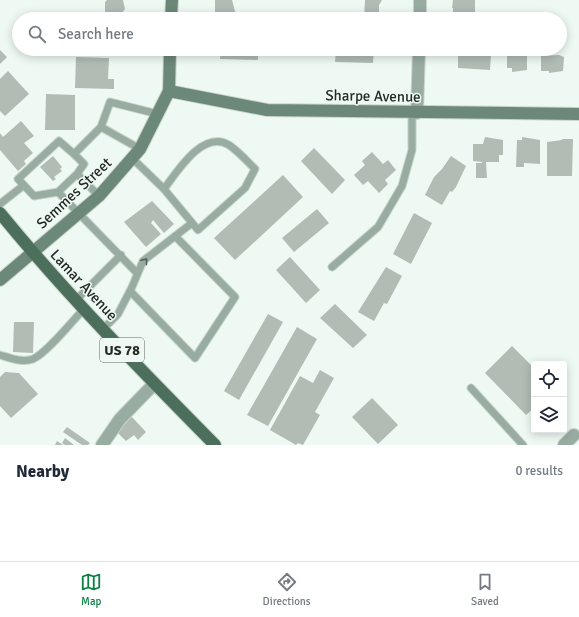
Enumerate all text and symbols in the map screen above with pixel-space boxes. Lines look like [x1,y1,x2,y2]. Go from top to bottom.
search box [12,12,567,56]
icon: search [26,23,48,45]
text: Search here [58,25,134,43]
street label: Sharpe Avenue [325,86,421,106]
street label: Semmes Street [33,154,115,232]
street label: Lamar Avenue [47,246,121,324]
one-way arrow [140,258,147,266]
road number: US 78 [100,338,144,362]
map controls [531,361,567,433]
button: locate [531,361,567,397]
button: layers [531,397,567,433]
text: Nearby [16,461,69,482]
text: 0 results [515,463,563,479]
tab: Map [80,571,102,608]
tab: Directions [263,571,311,608]
tab: Saved [471,571,499,608]

